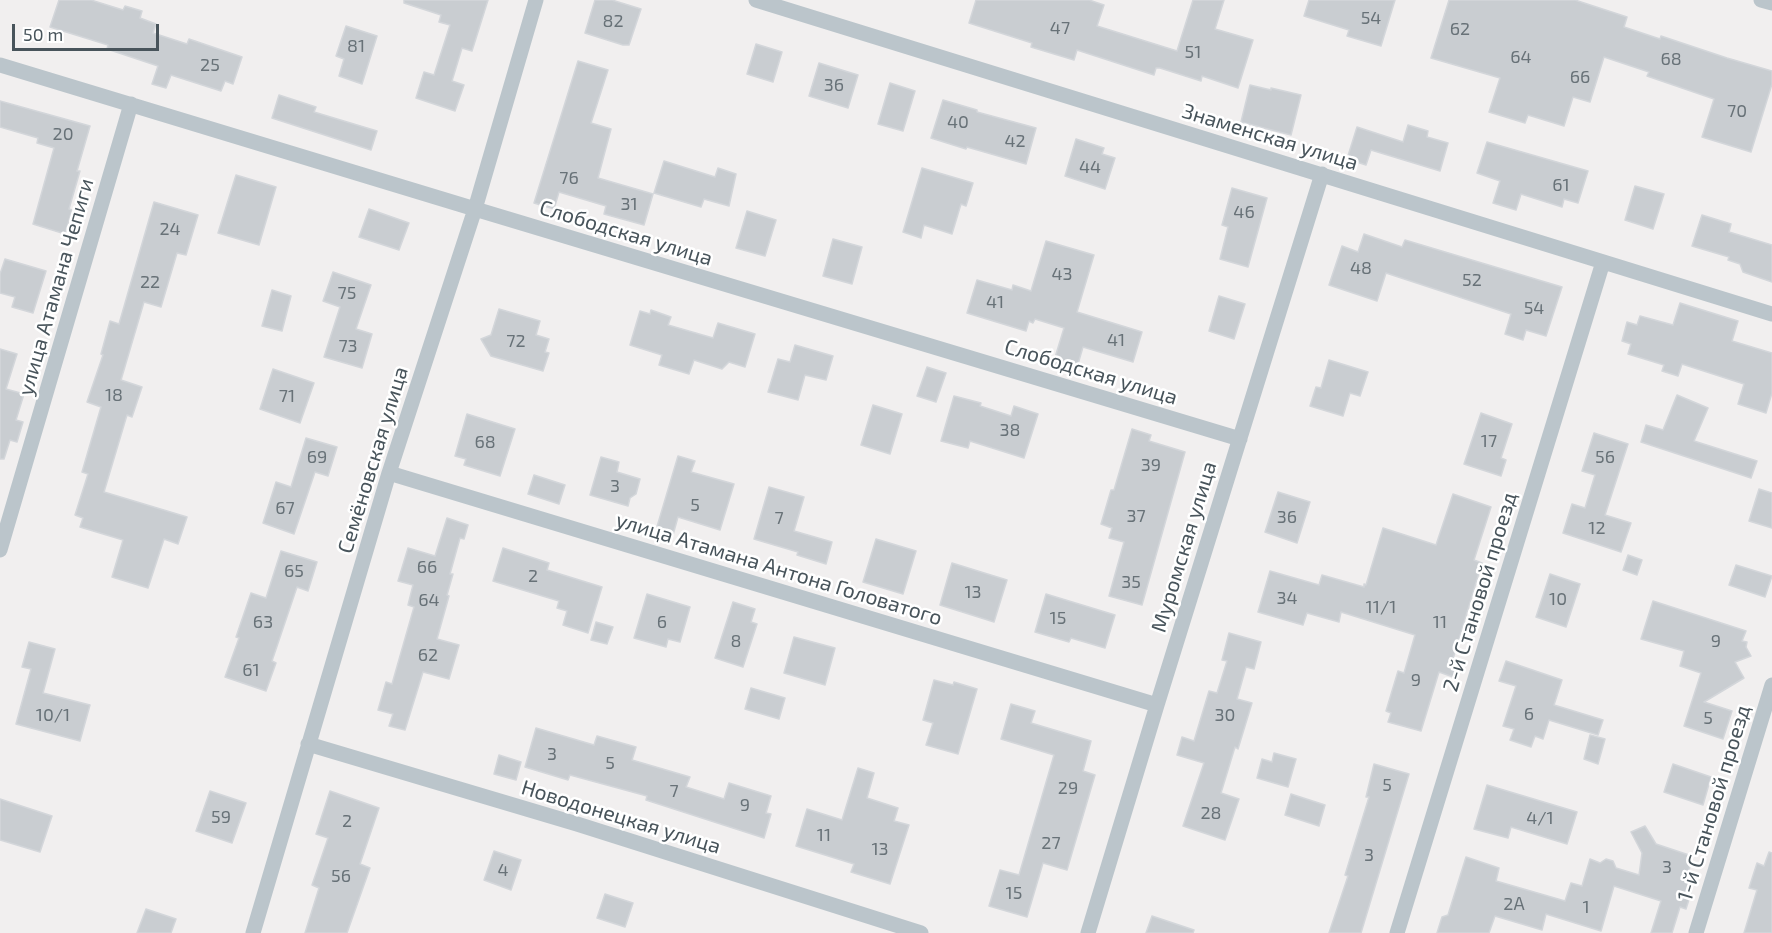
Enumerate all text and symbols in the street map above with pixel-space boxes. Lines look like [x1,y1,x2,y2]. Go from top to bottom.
house number: 54 [1361,7,1381,29]
house number: 82 [602,10,624,32]
scale bar [15,12,162,50]
house number: 47 [1050,17,1070,39]
house number: 62 [1450,18,1470,40]
text: 50 m [23,23,63,45]
house number: 81 [347,35,365,57]
house number: 51 [1185,41,1201,63]
house number: 64 [1510,46,1532,68]
house number: 68 [1660,48,1682,70]
house number: 25 [200,54,220,76]
house number: 66 [1570,66,1590,88]
house number: 36 [824,74,844,96]
street label: Знаменская улица [1179,98,1361,176]
house number: 70 [1727,100,1747,122]
house number: 40 [947,111,969,133]
house number: 20 [53,123,73,145]
house number: 42 [1004,130,1026,152]
house number: 44 [1079,156,1101,178]
house number: 76 [559,167,579,189]
house number: 61 [1552,174,1570,196]
street label: улица Атамана Чепиги [13,175,99,399]
house number: 31 [620,193,638,215]
street label: Слободская улица [536,195,716,271]
house number: 46 [1233,201,1255,223]
house number: 24 [159,218,181,240]
house number: 48 [1350,257,1372,279]
house number: 43 [1051,263,1073,285]
house number: 52 [1462,269,1482,291]
house number: 22 [140,271,160,293]
house number: 75 [338,282,356,304]
house number: 41 [986,291,1004,313]
house number: 54 [1524,297,1544,319]
house number: 41 [1107,329,1125,351]
house number: 72 [506,330,526,352]
street label: Слободская улица [1001,334,1181,410]
house number: 73 [338,335,358,357]
street label: Семёновская улица [333,364,413,556]
house number: 18 [105,384,123,406]
house number: 71 [279,385,295,407]
house number: 38 [1000,419,1020,441]
house number: 17 [1481,430,1497,452]
house number: 68 [474,431,496,453]
house number: 69 [307,446,327,468]
house number: 56 [1595,446,1615,468]
house number: 39 [1141,454,1161,476]
street label: Муромская улица [1146,458,1222,636]
house number: 3 [610,475,620,497]
street label: 2-й Становой проезд [1438,489,1522,695]
house number: 5 [690,494,700,516]
house number: 67 [275,497,295,519]
house number: 37 [1126,505,1146,527]
house number: 36 [1277,506,1297,528]
street label: улица Атамана Антона Головатого [613,507,945,631]
house number: 7 [774,507,784,529]
house number: 12 [1588,517,1606,539]
house number: 66 [417,556,437,578]
house number: 65 [284,560,304,582]
house number: 2 [528,565,538,587]
house number: 35 [1121,571,1141,593]
house number: 13 [964,581,982,603]
house number: 34 [1276,587,1298,609]
house number: 10 [1549,588,1567,610]
house number: 64 [418,589,440,611]
house number: 11/1 [1366,596,1396,618]
house number: 15 [1050,607,1066,629]
house number: 63 [253,611,273,633]
house number: 6 [657,611,667,633]
house number: 11 [1433,611,1447,633]
house number: 8 [731,630,741,652]
house number: 9 [1711,630,1721,652]
house number: 62 [418,644,438,666]
house number: 61 [242,659,260,681]
house number: 9 [1411,669,1421,691]
street label: 1-й Становой проезд [1672,702,1756,904]
house number: 6 [1524,703,1534,725]
house number: 10/1 [36,704,70,726]
house number: 30 [1215,704,1235,726]
house number: 5 [1703,707,1713,729]
house number: 3 [547,743,557,765]
house number: 5 [605,752,615,774]
house number: 5 [1382,774,1392,796]
street label: Новодонецкая улица [518,775,724,859]
house number: 29 [1058,777,1078,799]
house number: 7 [669,780,679,802]
house number: 9 [740,794,750,816]
house number: 28 [1200,802,1222,824]
house number: 59 [211,806,231,828]
house number: 4/1 [1526,807,1554,829]
house number: 2 [342,810,352,832]
house number: 11 [817,824,831,846]
house number: 27 [1041,832,1061,854]
house number: 13 [871,838,889,860]
house number: 3 [1364,844,1374,866]
house number: 3 [1662,856,1672,878]
house number: 4 [497,859,509,881]
house number: 56 [331,865,351,887]
house number: 15 [1006,882,1022,904]
house number: 2А [1503,893,1525,915]
house number: 1 [1582,896,1590,918]

